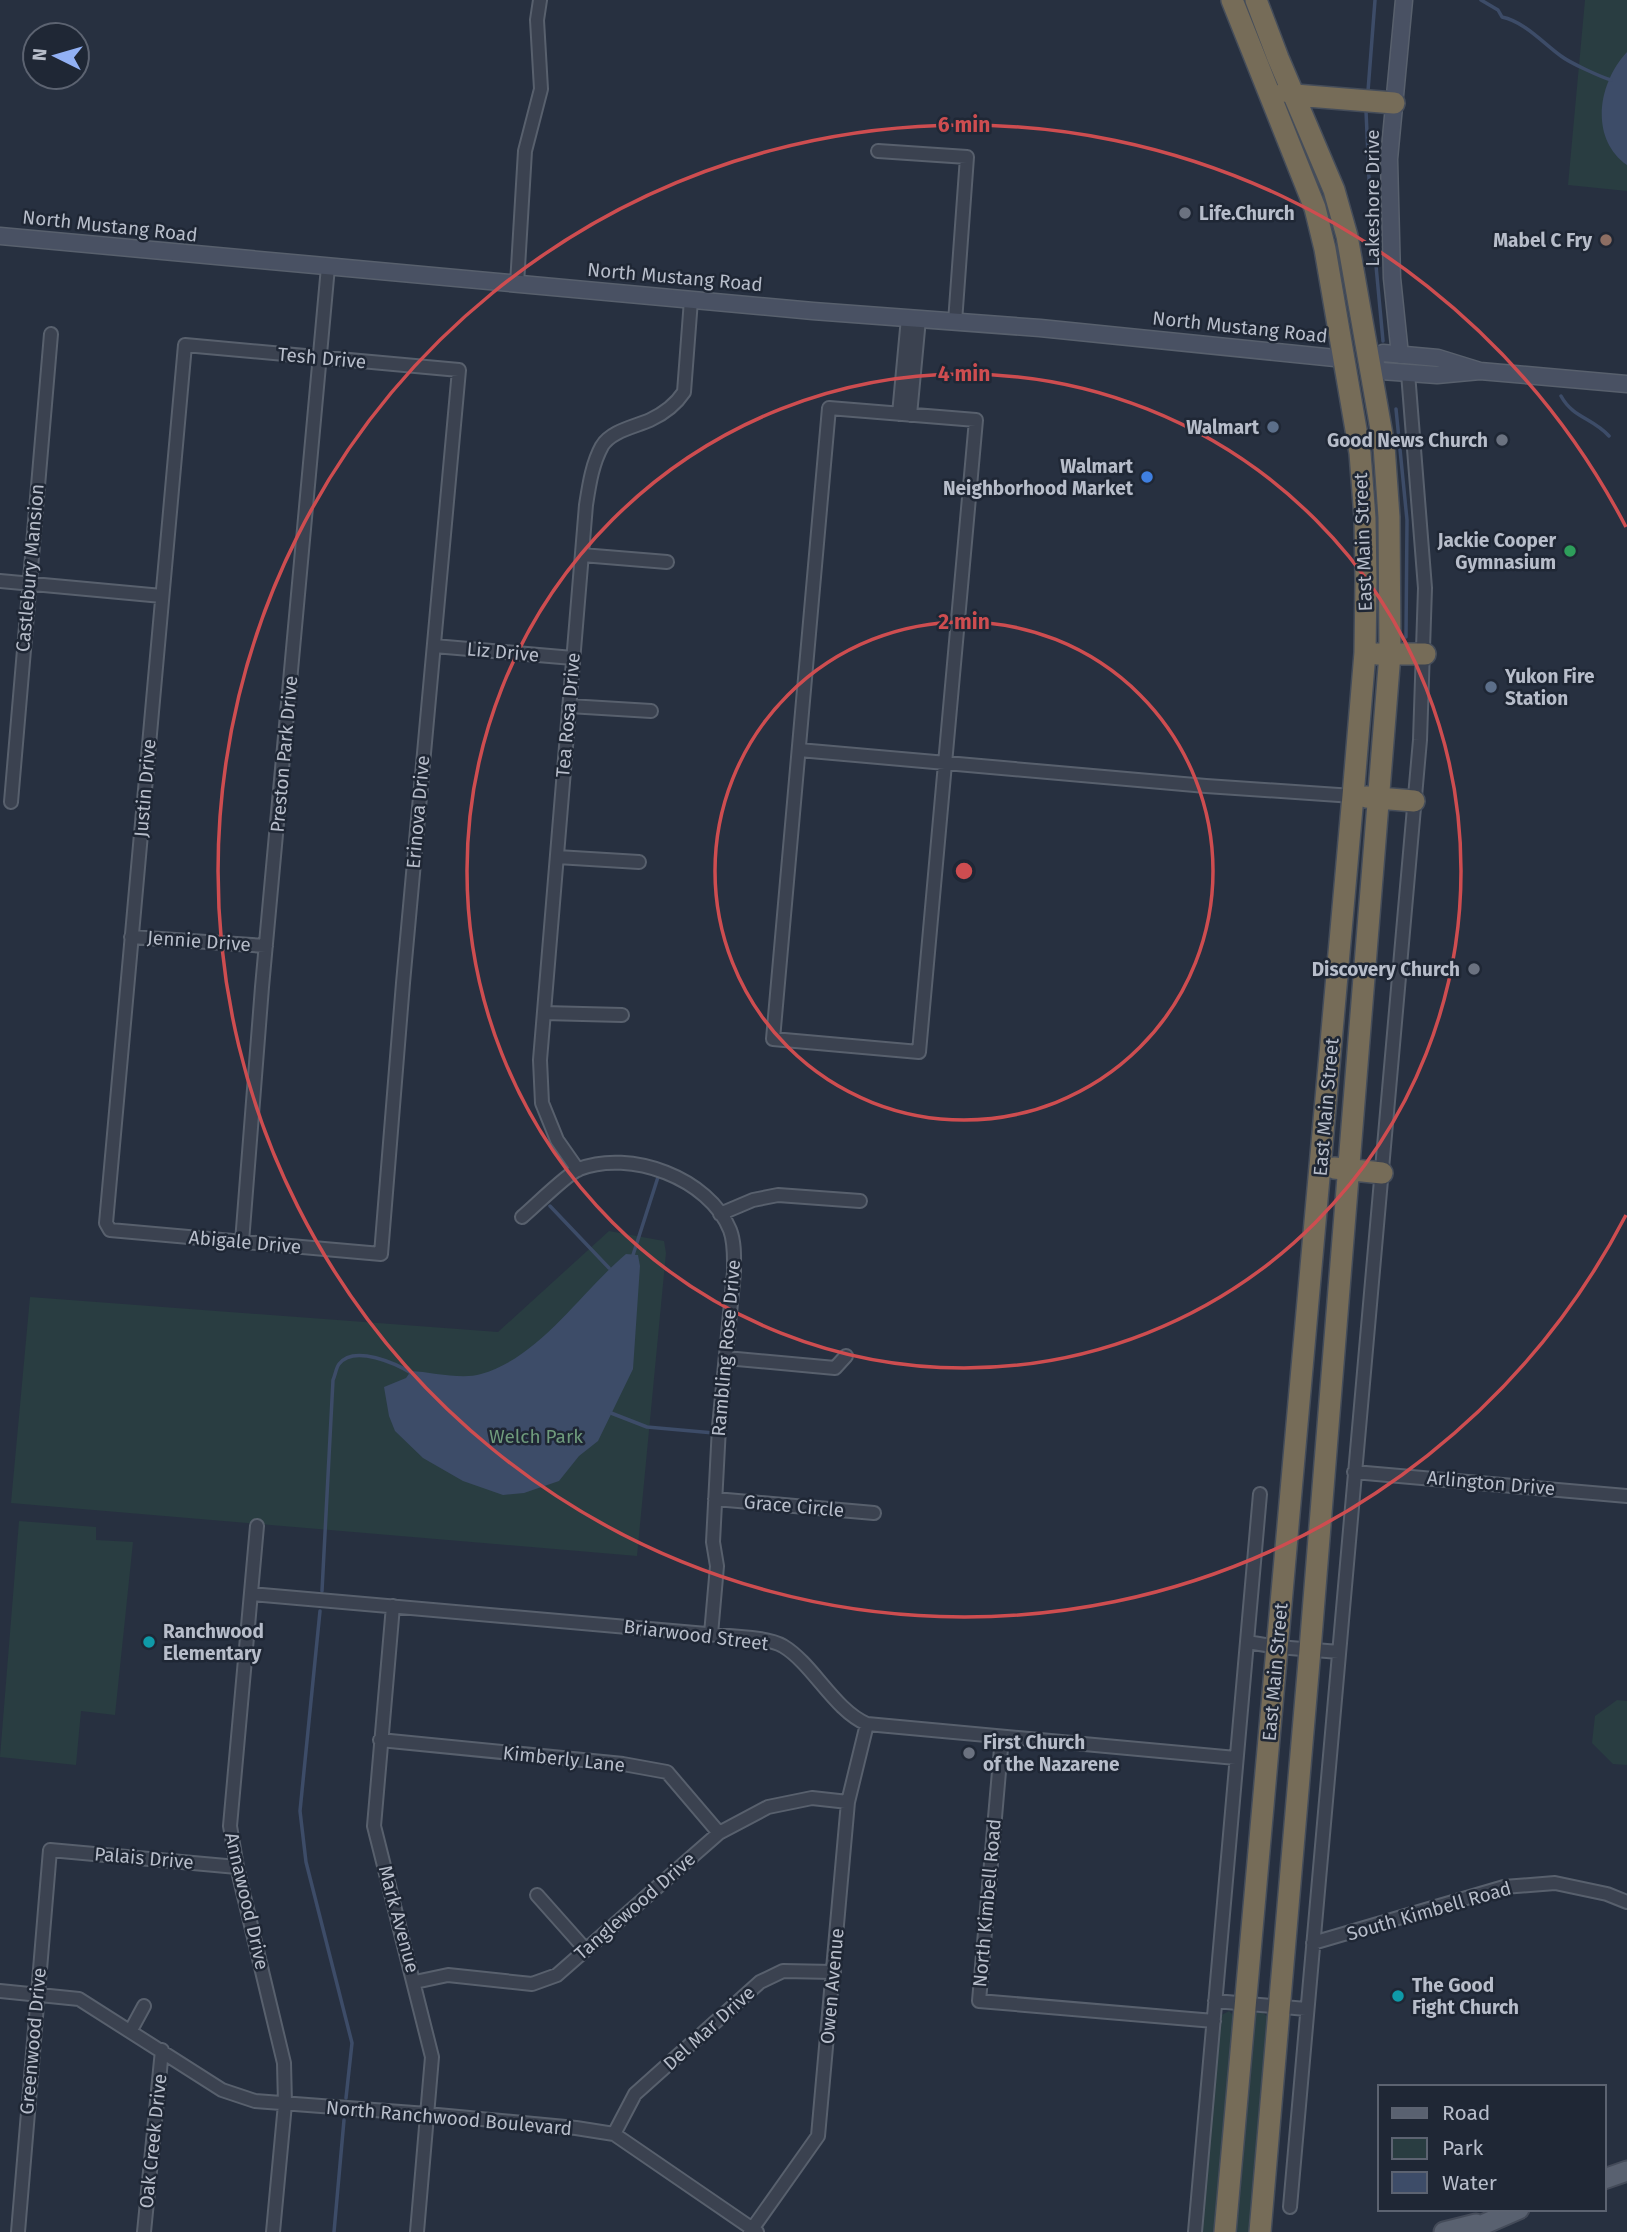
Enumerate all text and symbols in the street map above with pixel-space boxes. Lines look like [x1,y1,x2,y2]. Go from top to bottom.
north arrow [21,21,91,91]
text: N [28,47,52,62]
text: 6 min [938,112,990,138]
street label: Lakeshore Drive [1361,129,1384,267]
place label: Life.Church [1199,202,1295,225]
street label: North Mustang Road [21,205,199,247]
marker: Life.Church [1177,205,1193,221]
place label: Mabel C Fry [1493,229,1592,252]
marker: Mabel C Fry [1598,232,1614,248]
street label: North Mustang Road [586,258,764,296]
street label: North Mustang Road [1151,306,1329,348]
street label: Tesh Drive [277,343,367,373]
text: 4 min [938,361,990,387]
place label: Walmart [1186,416,1260,439]
marker: Walmart [1265,419,1281,435]
place label: Good News Church [1327,429,1488,452]
marker: Good News Church [1494,432,1510,448]
place label: Walmart Neighborhood Market [943,455,1134,500]
marker: Walmart Neighborhood Market [1139,469,1155,485]
street label: East Main Street [1349,472,1377,612]
street label: Castlebury Mansion [11,483,49,653]
place label: Jackie Cooper Gymnasium [1436,529,1556,574]
marker: Jackie Cooper Gymnasium [1562,543,1578,559]
text: 2 min [938,609,990,635]
street label: Liz Drive [466,637,540,667]
street label: Tea Rosa Drive [551,652,585,778]
place label: Yukon Fire Station [1504,665,1595,710]
street label: Preston Park Drive [266,675,302,833]
marker: Yukon Fire Station [1483,679,1499,695]
street label: Justin Drive [129,738,161,838]
street label: Erinova Drive [402,754,434,870]
centre of rings [952,859,976,883]
street label: Jennie Drive [146,926,252,956]
place label: Discovery Church [1312,958,1460,981]
marker: Discovery Church [1466,961,1482,977]
street label: East Main Street [1308,1037,1344,1177]
street label: Abigale Drive [188,1226,302,1258]
street label: Rambling Rose Drive [707,1259,745,1437]
park label: Welch Park [489,1425,583,1448]
street label: Arlington Drive [1426,1466,1556,1500]
street label: Grace Circle [743,1490,845,1522]
street label: East Main Street [1257,1602,1293,1742]
street label: Briarwood Street [622,1615,770,1655]
place label: Ranchwood Elementary [163,1620,264,1665]
marker: Ranchwood Elementary [141,1634,157,1650]
place label: First Church of the Nazarene [983,1731,1120,1776]
street label: Kimberly Lane [502,1741,626,1777]
marker: First Church of the Nazarene [961,1745,977,1761]
street label: North Kimbell Road [968,1818,1006,1988]
street label: Annawood Drive [220,1830,274,1972]
street label: Palais Drive [93,1842,195,1874]
street label: Tanglewood Drive [570,1847,700,1965]
street label: Mark Avenue [374,1863,424,1975]
street label: South Kimbell Road [1344,1877,1514,1945]
street label: Owen Avenue [815,1927,849,2045]
street label: Greenwood Drive [15,1967,51,2115]
place label: The Good Fight Church [1412,1974,1519,2019]
street label: Del Mar Drive [658,1981,760,2075]
marker: The Good Fight Church [1390,1988,1406,2004]
street label: Oak Creek Drive [134,2073,172,2209]
legend [1378,2085,1606,2211]
street label: North Ranchwood Boulevard [325,2096,573,2140]
text: Road [1442,2100,1490,2126]
text: Park [1442,2135,1484,2161]
text: Water [1442,2170,1497,2196]

